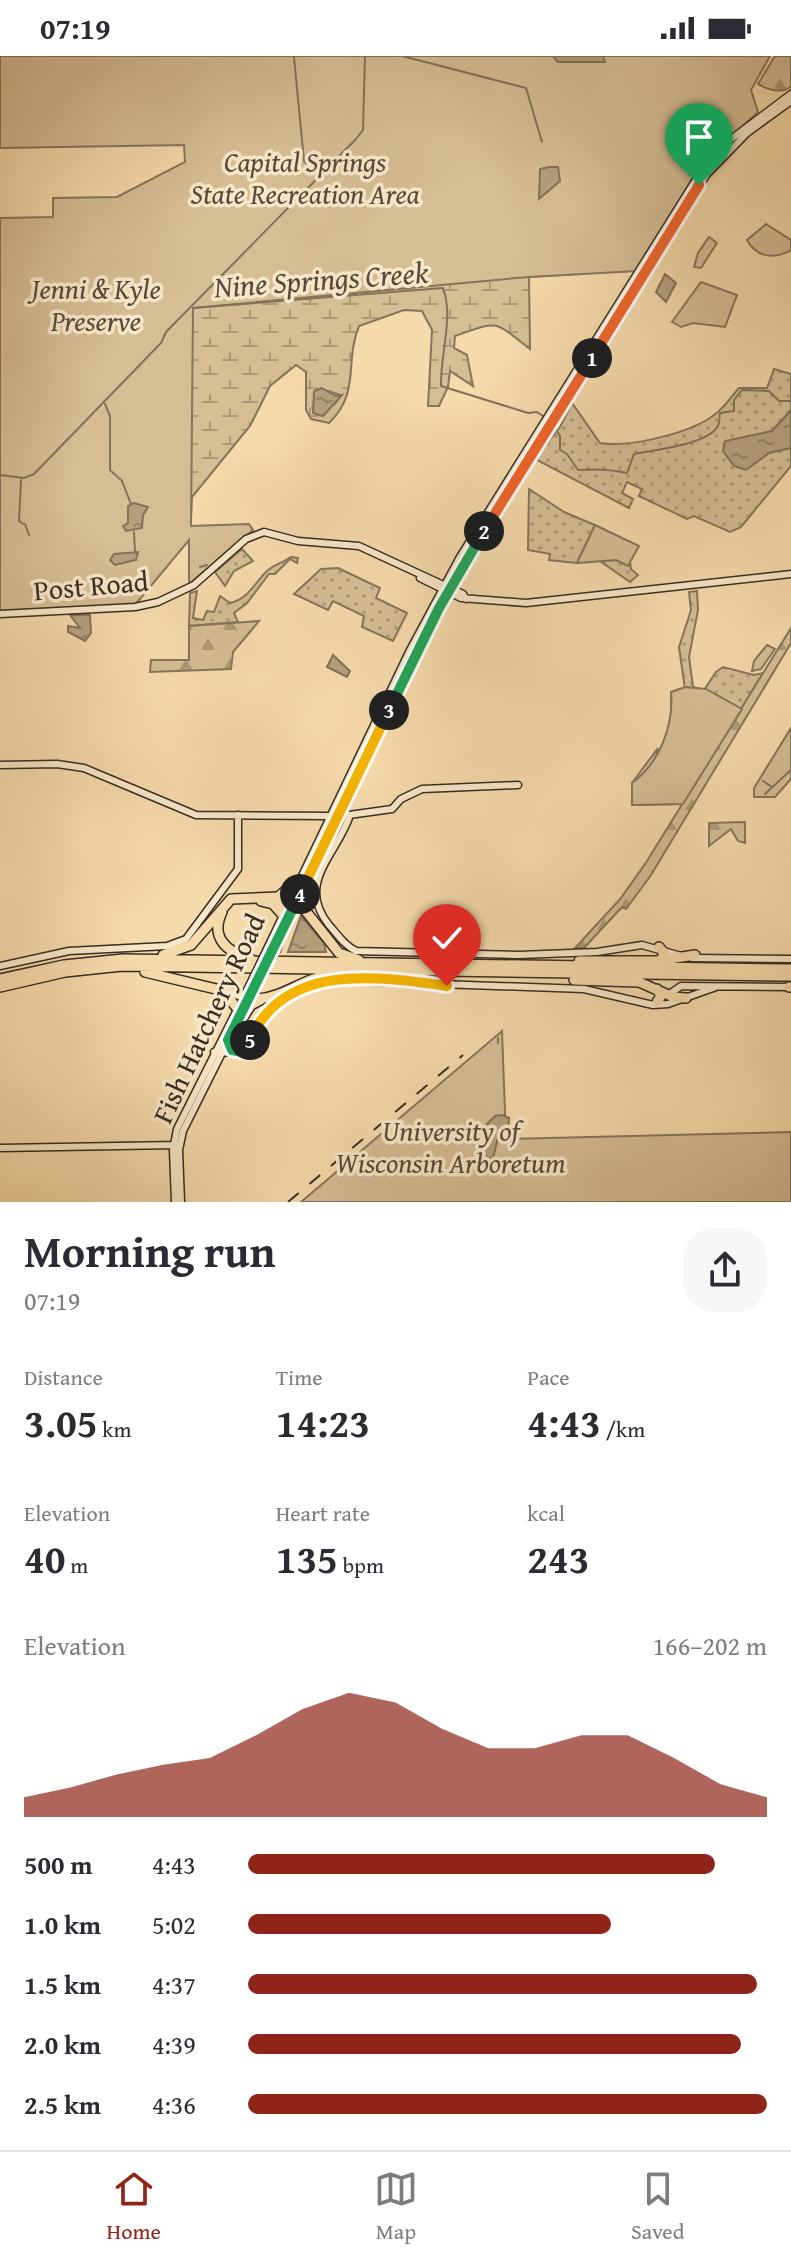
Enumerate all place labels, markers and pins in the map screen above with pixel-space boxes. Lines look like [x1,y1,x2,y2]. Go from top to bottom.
pin [665,103,733,185]
pin: 1 [572,338,612,378]
pin: 2 [464,511,504,551]
pin: 3 [369,690,409,730]
pin: 4 [280,874,320,914]
pin [413,904,481,986]
pin: 5 [230,1020,270,1060]

